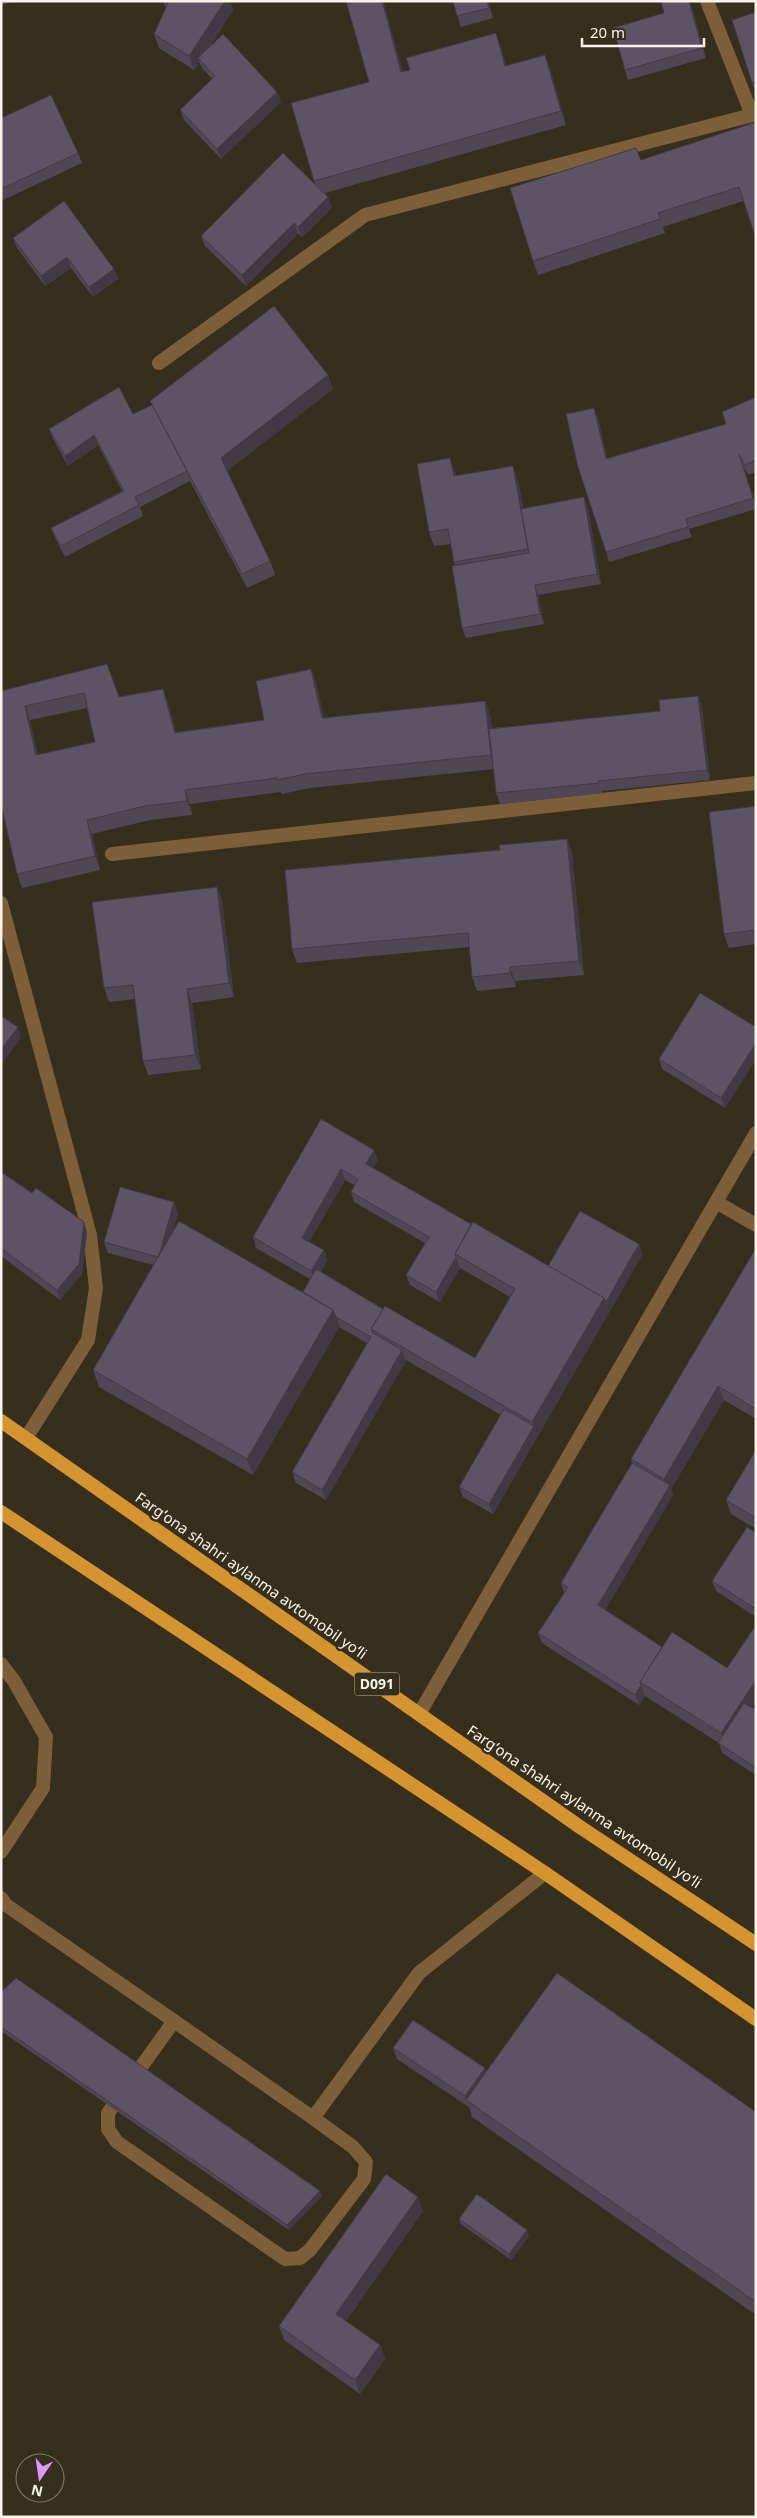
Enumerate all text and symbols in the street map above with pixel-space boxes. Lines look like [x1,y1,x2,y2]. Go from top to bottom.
scale bar [582,15,704,47]
text: 20 m [590,22,625,42]
street label: Fargʻona shahri aylanma avtomobil yoʻli [132,1487,371,1663]
road number: D091 [354,1672,400,1696]
street label: Fargʻona shahri aylanma avtomobil yoʻli [464,1720,706,1892]
north arrow [15,2453,65,2503]
text: N [29,2481,45,2502]

